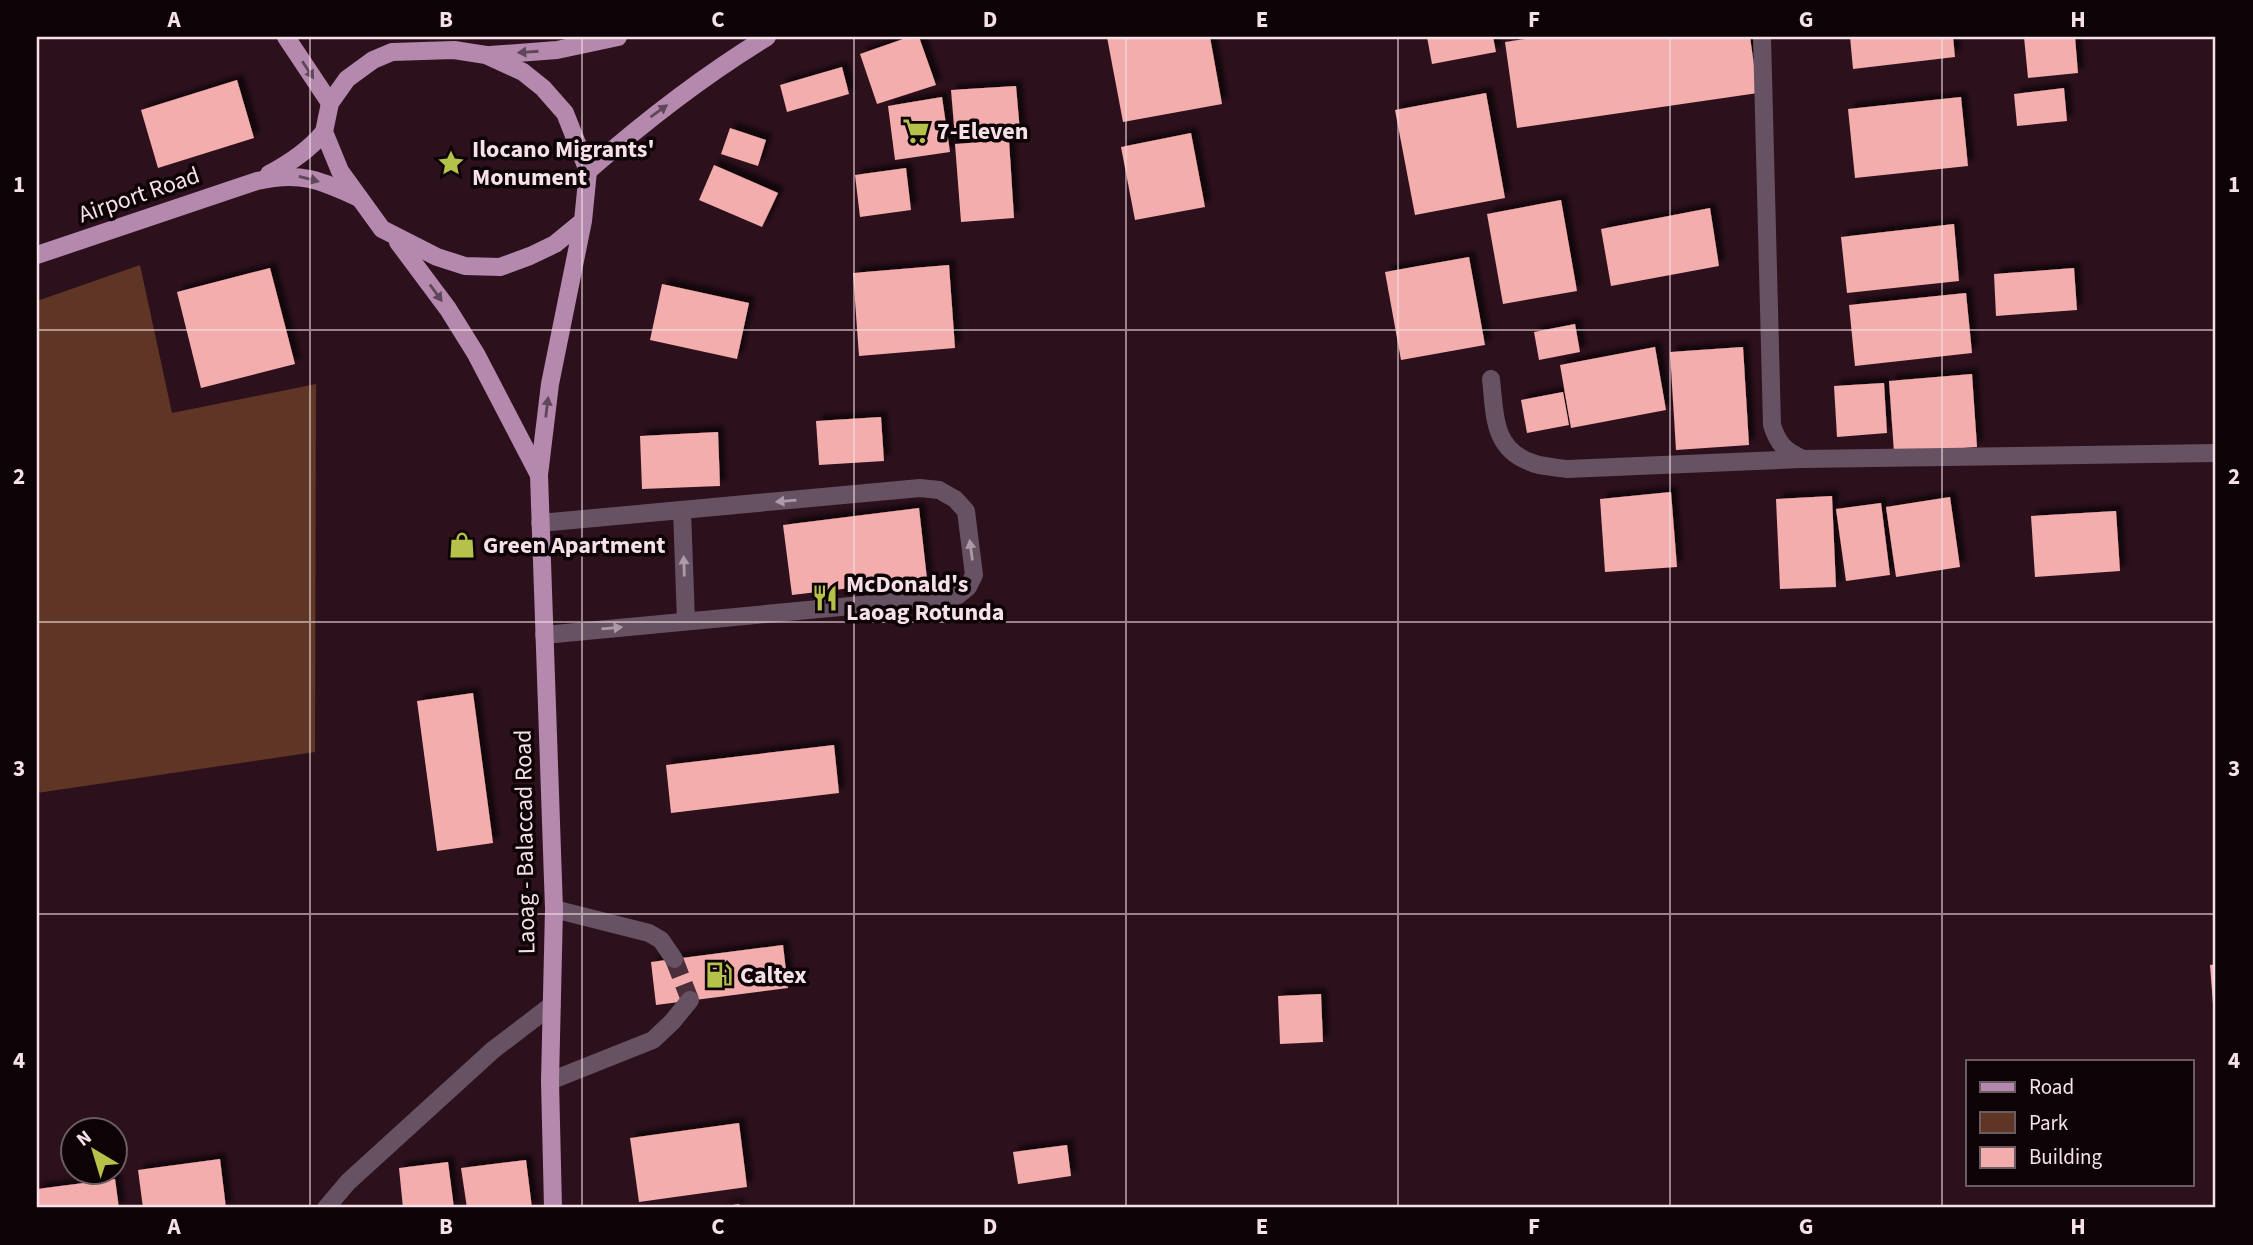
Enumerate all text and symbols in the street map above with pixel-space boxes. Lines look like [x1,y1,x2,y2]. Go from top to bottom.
text: A [166,3,181,36]
text: B [439,3,453,36]
text: C [711,3,725,36]
text: D [983,3,997,36]
text: E [1256,3,1268,36]
text: F [1528,3,1540,36]
text: G [1799,3,1813,36]
text: H [2070,3,2086,36]
one-way arrow [517,47,539,58]
one-way arrow [302,60,315,80]
one-way arrow [650,104,668,118]
place label: 7-Eleven [937,114,1028,149]
supermarket icon: 7-Eleven [901,116,931,146]
place label: Ilocano Migrants' Monument [472,132,655,195]
place icon: Ilocano Migrants' Monument [436,148,466,178]
street label: Airport Road [74,158,204,232]
text: 1 [13,168,25,201]
text: 1 [2228,168,2240,201]
one-way arrow [298,174,320,185]
one-way arrow [429,284,443,302]
one-way arrow [541,396,552,418]
text: 2 [13,460,25,493]
text: 2 [2228,460,2240,493]
one-way arrow [775,496,797,507]
place label: Green Apartment [483,528,666,563]
shop icon: Green Apartment [447,530,477,560]
one-way arrow [965,539,976,561]
one-way arrow [678,555,689,577]
place label: McDonald's Laoag Rotunda [846,567,1005,630]
restaurant icon: McDonald's Laoag Rotunda [810,583,840,613]
one-way arrow [601,623,623,634]
street label: Laoag - Balaccad Road [506,729,544,955]
text: 3 [13,752,25,785]
text: 3 [2228,752,2240,785]
place label: Caltex [740,958,807,993]
fuel station icon: Caltex [704,960,734,990]
text: 4 [13,1044,25,1077]
text: 4 [2228,1044,2240,1077]
legend [1966,1060,2194,1186]
text: Road [2029,1072,2074,1102]
text: Park [2029,1108,2069,1138]
north arrow [60,1116,130,1186]
text: N [71,1124,98,1153]
text: Building [2029,1142,2103,1172]
text: A [166,1210,181,1243]
text: B [439,1210,453,1243]
text: C [711,1210,725,1243]
text: D [983,1210,997,1243]
text: E [1256,1210,1268,1243]
text: F [1528,1210,1540,1243]
text: G [1799,1210,1813,1243]
text: H [2070,1210,2086,1243]

